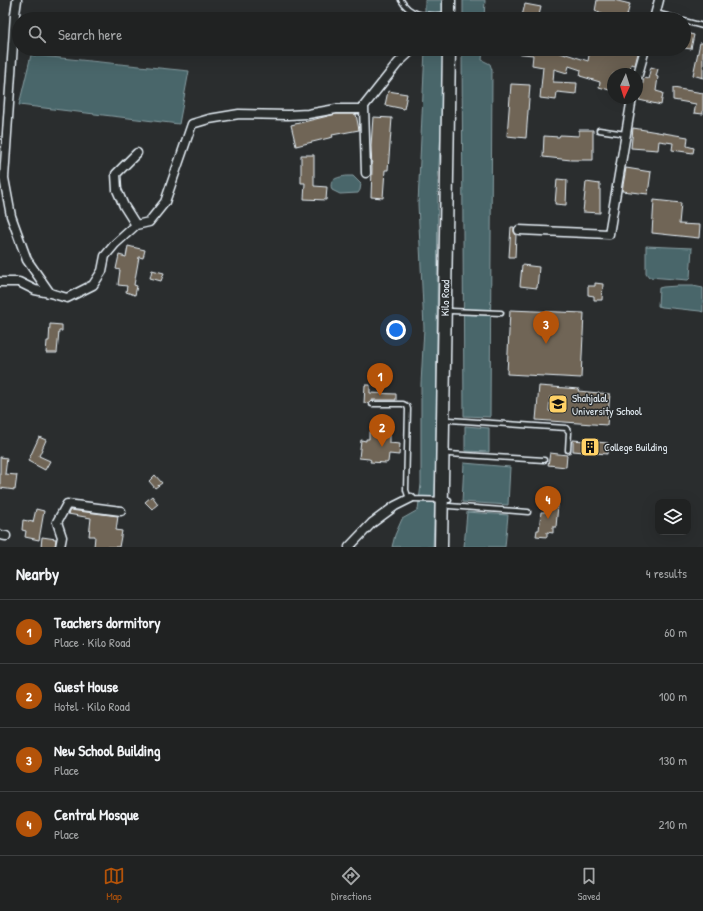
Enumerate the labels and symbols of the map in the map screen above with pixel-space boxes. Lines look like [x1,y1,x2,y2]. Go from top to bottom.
north arrow [607,68,643,104]
street label: Kilo Road [438,279,452,316]
pin: 3 [533,311,559,344]
your location [386,320,406,340]
pin: 1 [367,363,393,396]
place label: Shahjalal University School [572,391,642,418]
school or university icon: Shahjalal University School [547,393,569,415]
pin: 2 [369,414,395,447]
building icon: College Building [579,436,601,458]
place label: College Building [604,440,667,454]
pin: 4 [535,486,561,519]

